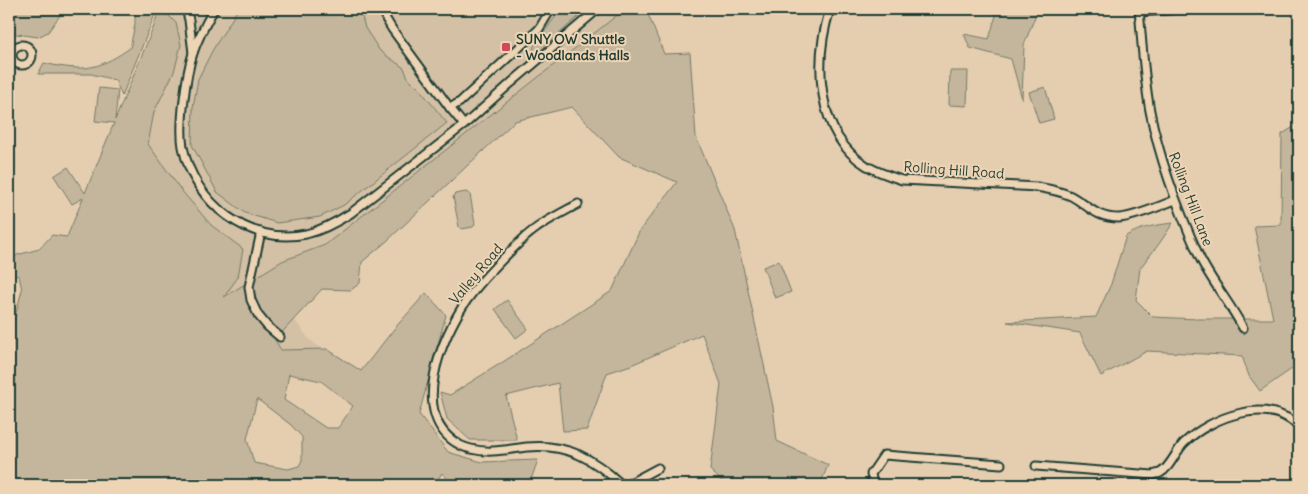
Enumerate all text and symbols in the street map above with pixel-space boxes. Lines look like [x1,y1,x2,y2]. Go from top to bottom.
place label: SUNY OW Shuttle - Woodlands Halls [516,30,630,64]
marker: SUNY OW Shuttle - Woodlands Halls [500,41,512,53]
street label: Rolling Hill Lane [1165,149,1217,249]
street label: Rolling Hill Road [903,158,1005,182]
street label: Valley Road [445,240,507,308]

